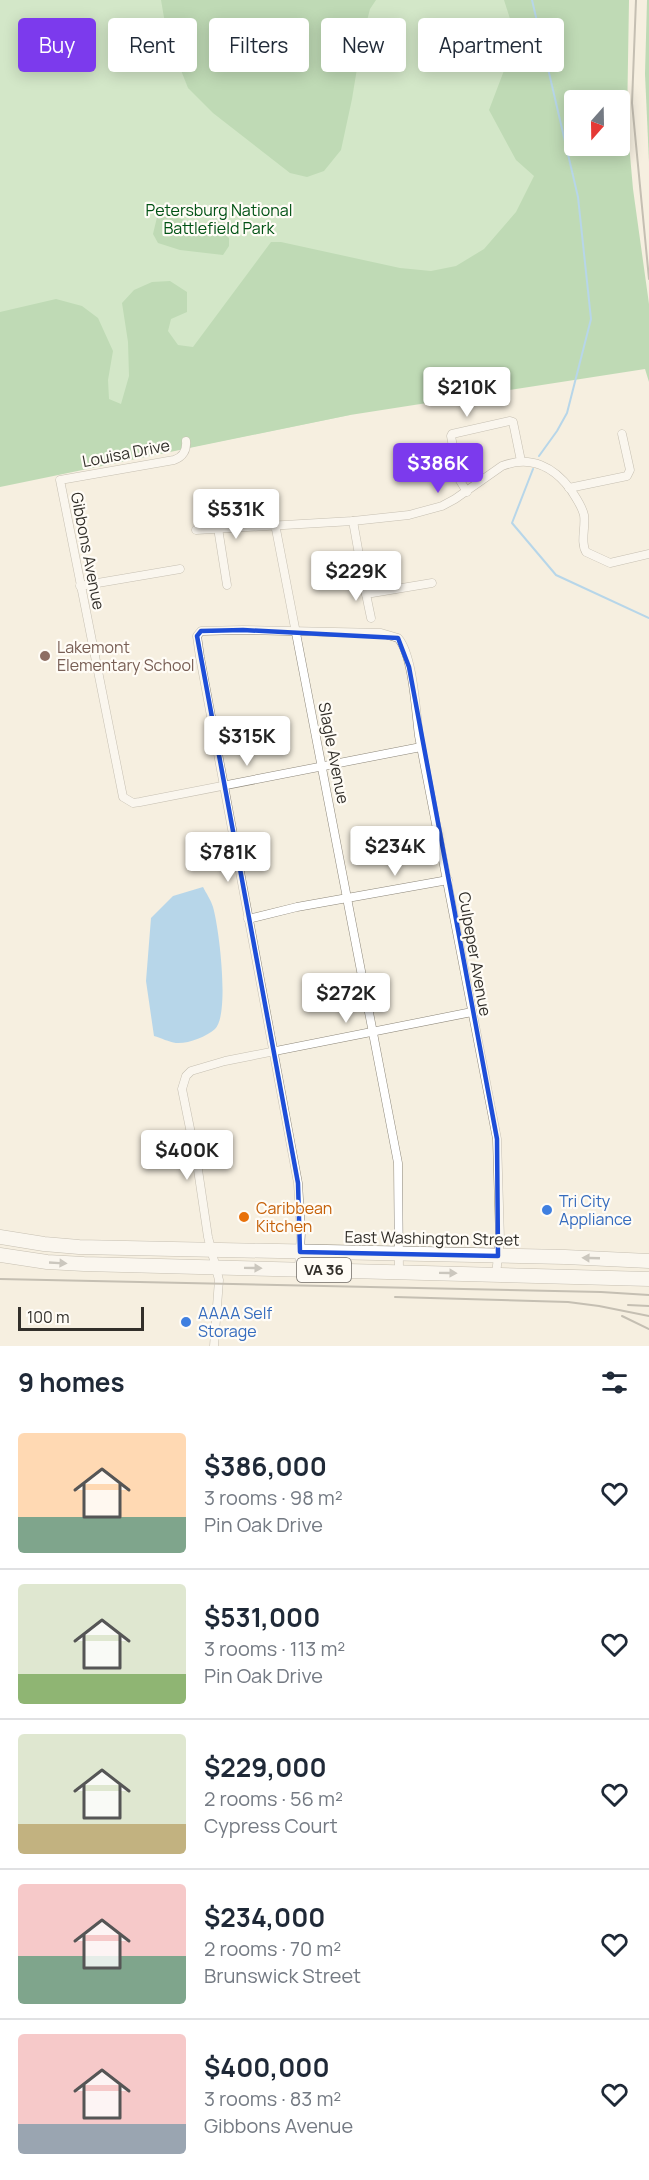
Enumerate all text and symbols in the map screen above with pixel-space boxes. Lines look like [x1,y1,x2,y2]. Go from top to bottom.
chip: Buy [18,18,96,72]
chip: Rent [108,18,197,72]
chip: Filters [209,18,309,72]
chip: New [321,18,406,72]
chip: Apartment [418,18,564,72]
north arrow [564,90,630,156]
map controls [564,90,630,156]
park label: Petersburg National Battlefield Park [146,199,292,239]
pin: $210K [425,367,509,418]
text: $210K [437,373,497,400]
street label: Louisa Drive [80,434,172,472]
pin: $386K [396,443,480,494]
text: $386K [407,449,469,476]
pin: $531K [194,489,278,540]
street label: Gibbons Avenue [66,490,110,612]
text: $531K [207,495,265,522]
pin: $229K [314,551,398,602]
text: $229K [325,557,387,584]
place label: Lakemont Elementary School [57,636,195,676]
marker: Lakemont Elementary School [38,649,52,663]
street label: Slagle Avenue [313,700,355,806]
pin: $315K [205,716,289,767]
text: $315K [218,722,276,749]
pin: $234K [353,826,437,877]
pin: $781K [186,832,270,883]
text: $234K [364,832,426,859]
text: $781K [199,838,257,865]
street label: Culpeper Avenue [453,890,497,1018]
pin: $272K [304,973,388,1024]
text: $272K [316,979,376,1006]
pin: $400K [145,1130,229,1181]
text: $400K [155,1136,219,1163]
place label: Tri City Appliance [559,1190,632,1230]
place label: Caribbean Kitchen [256,1197,332,1237]
marker: Tri City Appliance [540,1203,554,1217]
marker: Caribbean Kitchen [237,1210,251,1224]
street label: East Washington Street [344,1225,520,1251]
one-way arrow [581,1253,600,1262]
one-way arrow [48,1258,67,1267]
road number: VA 36 [297,1258,351,1282]
one-way arrow [243,1263,262,1273]
one-way arrow [438,1268,457,1278]
place label: AAAA Self Storage [198,1302,272,1342]
scale bar [18,1304,144,1332]
text: 100 m [27,1306,70,1328]
marker: AAAA Self Storage [179,1315,193,1329]
text: 9 homes [18,1364,125,1400]
icon: filters [598,1366,631,1399]
text: $386,000 [204,1448,327,1484]
icon: home [66,1457,138,1529]
icon: heart [598,1477,631,1510]
text: 3 rooms · 98 m² [204,1484,343,1511]
text: Pin Oak Drive [204,1511,323,1538]
text: $531,000 [204,1599,320,1635]
icon: home [66,1608,138,1680]
icon: heart [598,1628,631,1661]
text: 3 rooms · 113 m² [204,1635,345,1662]
text: Pin Oak Drive [204,1662,323,1689]
text: $229,000 [204,1749,327,1785]
icon: home [66,1758,138,1830]
icon: heart [598,1778,631,1811]
text: 2 rooms · 56 m² [204,1785,343,1812]
text: Cypress Court [204,1812,338,1839]
text: $234,000 [204,1899,325,1935]
icon: home [66,1908,138,1980]
icon: heart [598,1928,631,1961]
text: 2 rooms · 70 m² [204,1935,341,1962]
text: Brunswick Street [204,1962,361,1989]
text: $400,000 [204,2049,330,2085]
icon: home [66,2058,138,2130]
icon: heart [598,2078,631,2111]
text: 3 rooms · 83 m² [204,2085,341,2112]
text: Gibbons Avenue [204,2112,353,2139]

